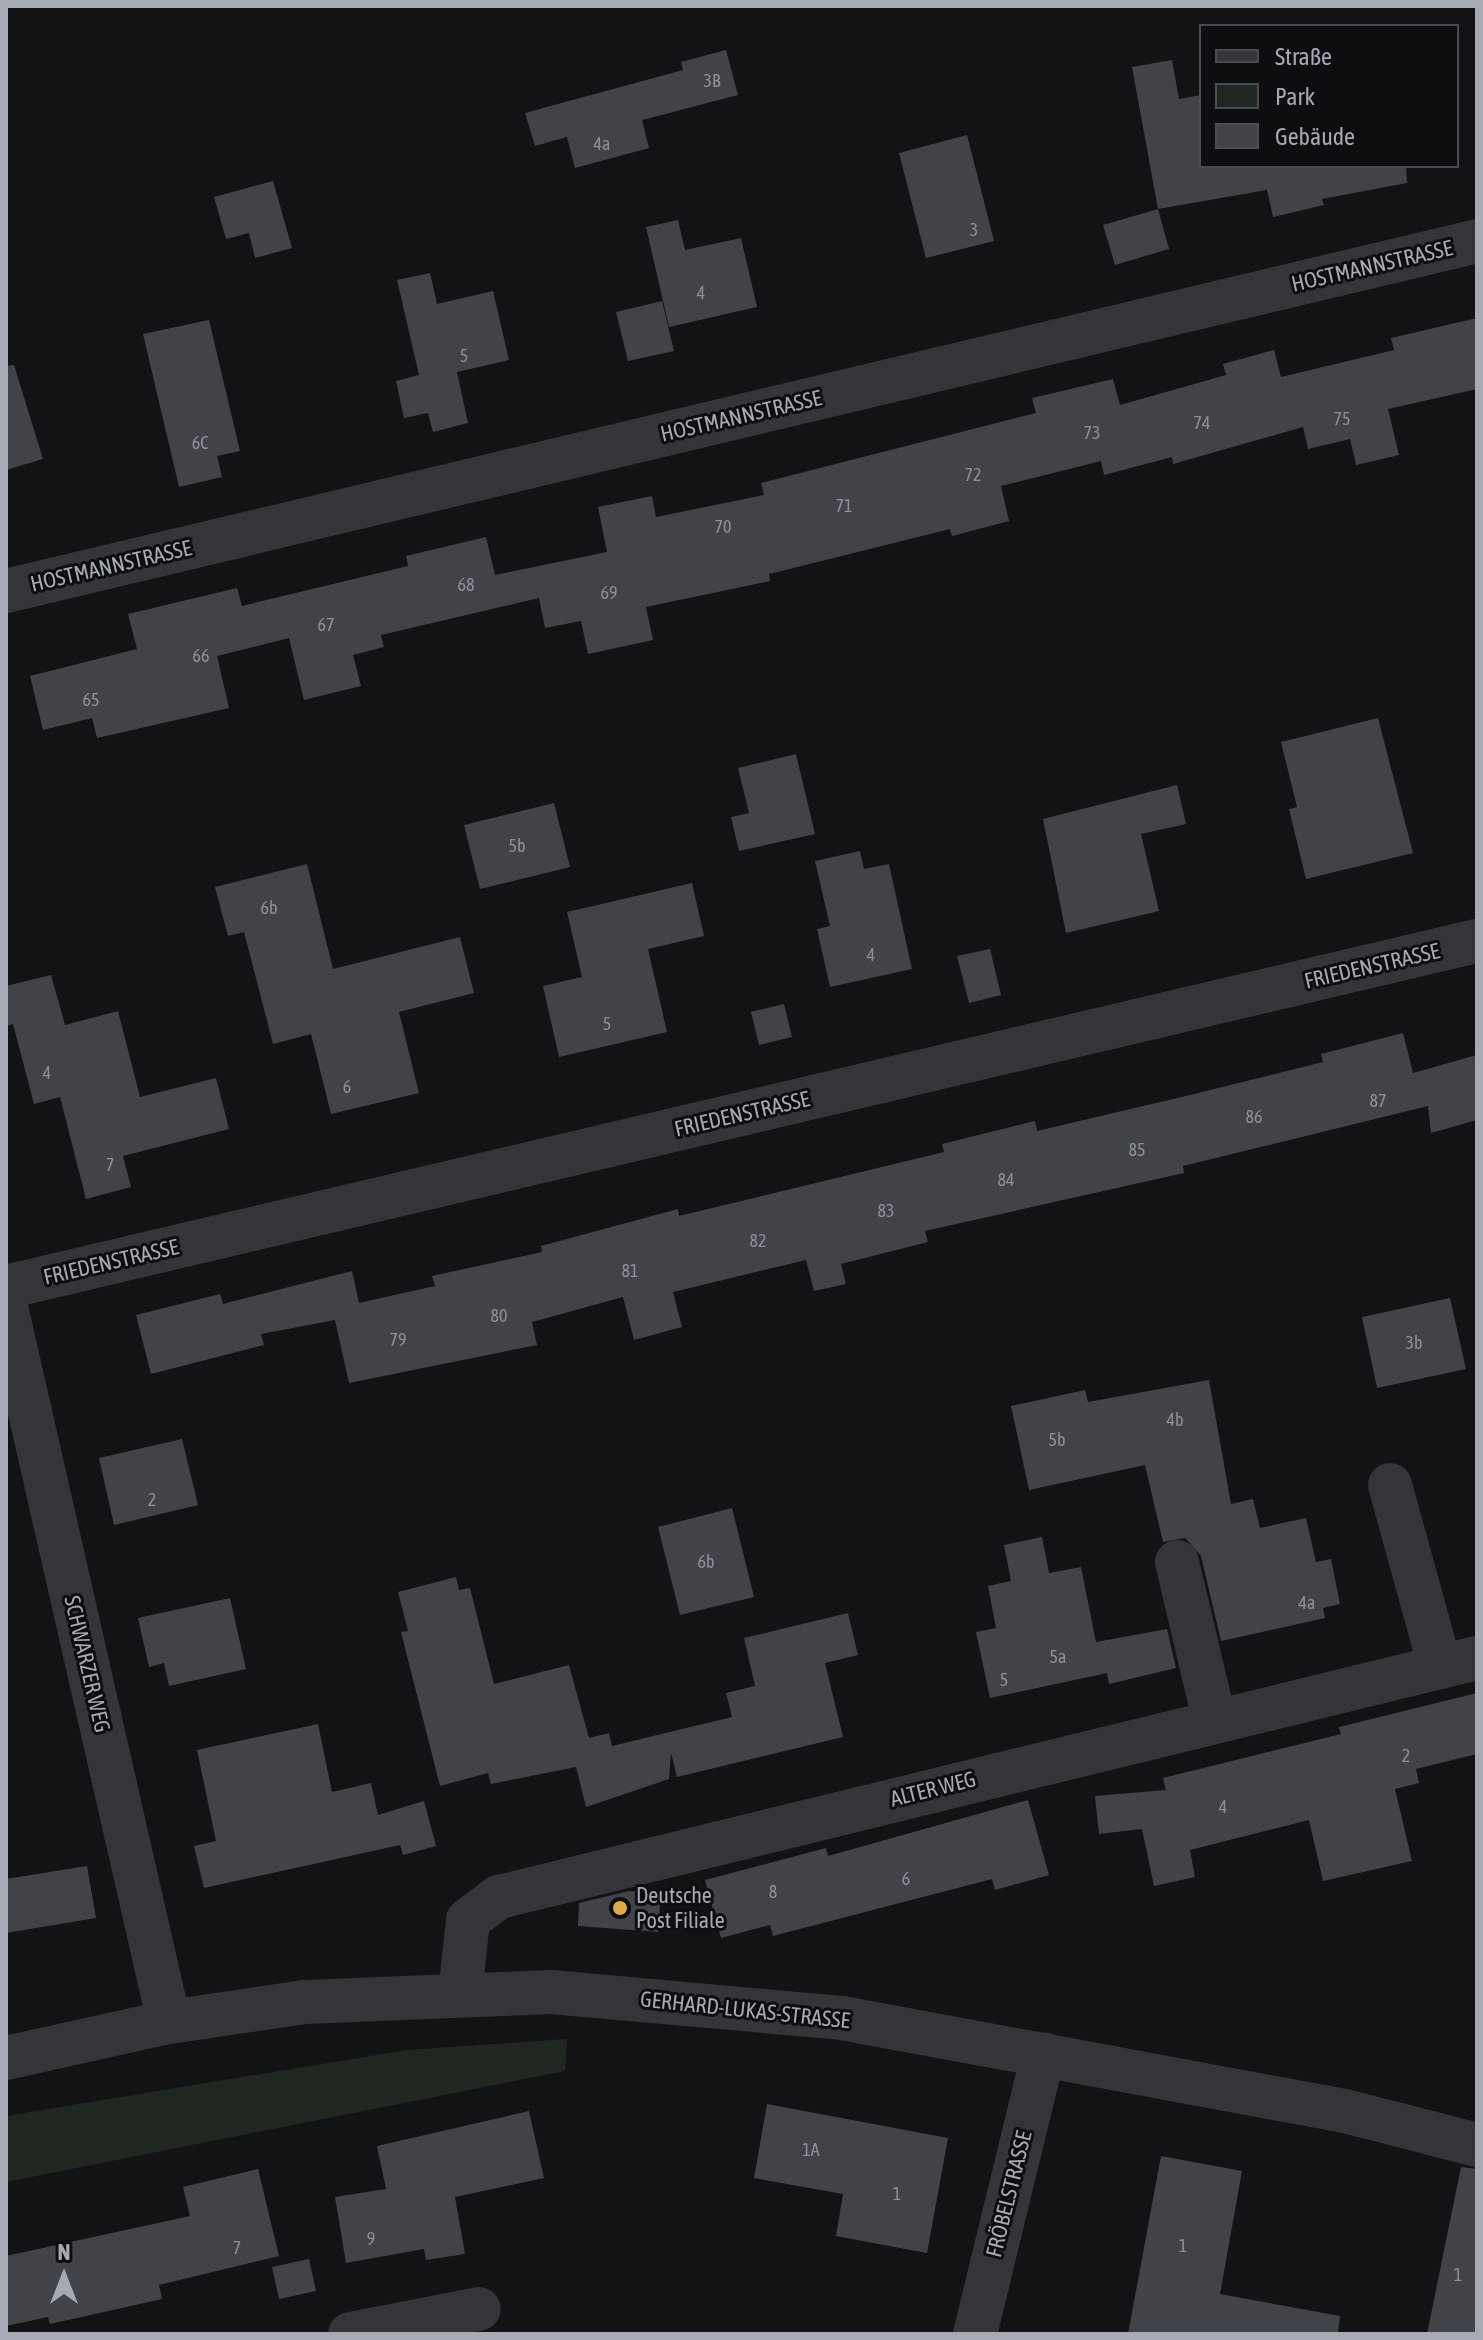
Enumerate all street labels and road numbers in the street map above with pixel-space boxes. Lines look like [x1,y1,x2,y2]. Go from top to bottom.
street label: HOSTMANNSTRASSE [1289,235,1455,297]
street label: HOSTMANNSTRASSE [658,385,824,447]
street label: HOSTMANNSTRASSE [28,535,194,597]
street label: FRIEDENSTRASSE [1302,938,1442,994]
street label: FRIEDENSTRASSE [672,1086,812,1142]
street label: FRIEDENSTRASSE [41,1234,181,1290]
street label: SCHWARZER WEG [58,1593,116,1735]
street label: ALTER WEG [887,1766,979,1812]
street label: GERHARD-LUKAS-STRASSE [639,1986,851,2034]
street label: FRÖBELSTRASSE [981,2128,1037,2260]

